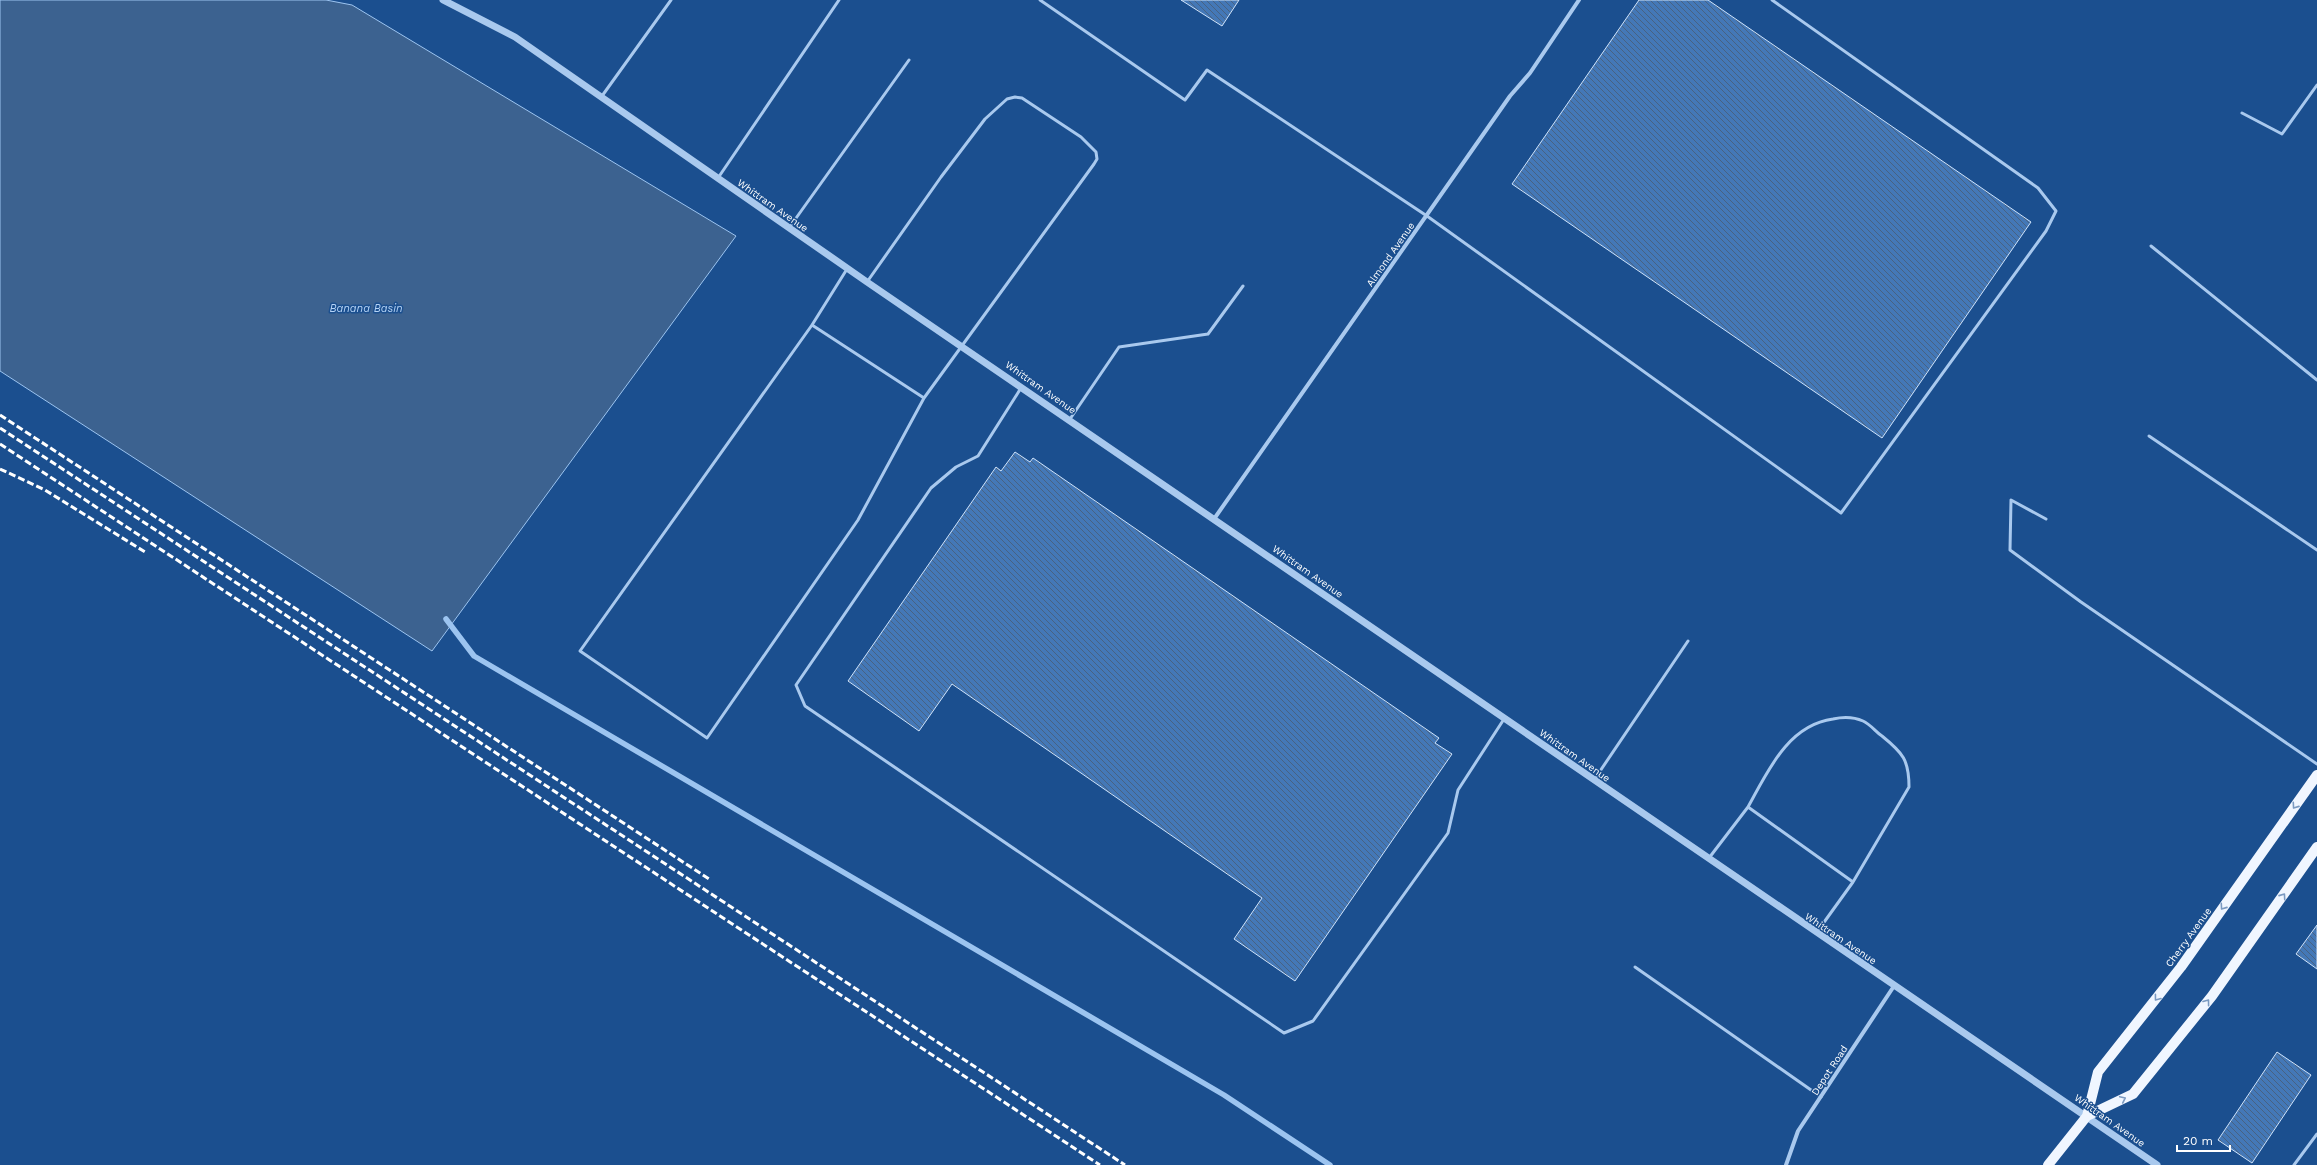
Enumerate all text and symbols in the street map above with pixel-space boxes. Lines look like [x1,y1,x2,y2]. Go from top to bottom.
street label: Whittram Avenue [735,177,810,234]
street label: Almond Avenue [1364,220,1417,289]
water label: Banana Basin [329,302,403,315]
street label: Whittram Avenue [1003,359,1078,416]
street label: Whittram Avenue [1270,543,1345,600]
street label: Whittram Avenue [1537,727,1612,784]
one-way arrow [2292,802,2299,809]
one-way arrow [2278,894,2285,901]
one-way arrow [2221,903,2228,910]
street label: Cherry Avenue [2163,905,2214,969]
street label: Whittram Avenue [1803,910,1879,967]
one-way arrow [2155,994,2162,1001]
one-way arrow [2202,999,2210,1006]
street label: Depot Road [1809,1043,1850,1097]
street label: Whittram Avenue [2072,1092,2147,1149]
one-way arrow [2118,1096,2126,1104]
scale bar [2177,1127,2230,1153]
text: 20 m [2183,1134,2213,1148]

